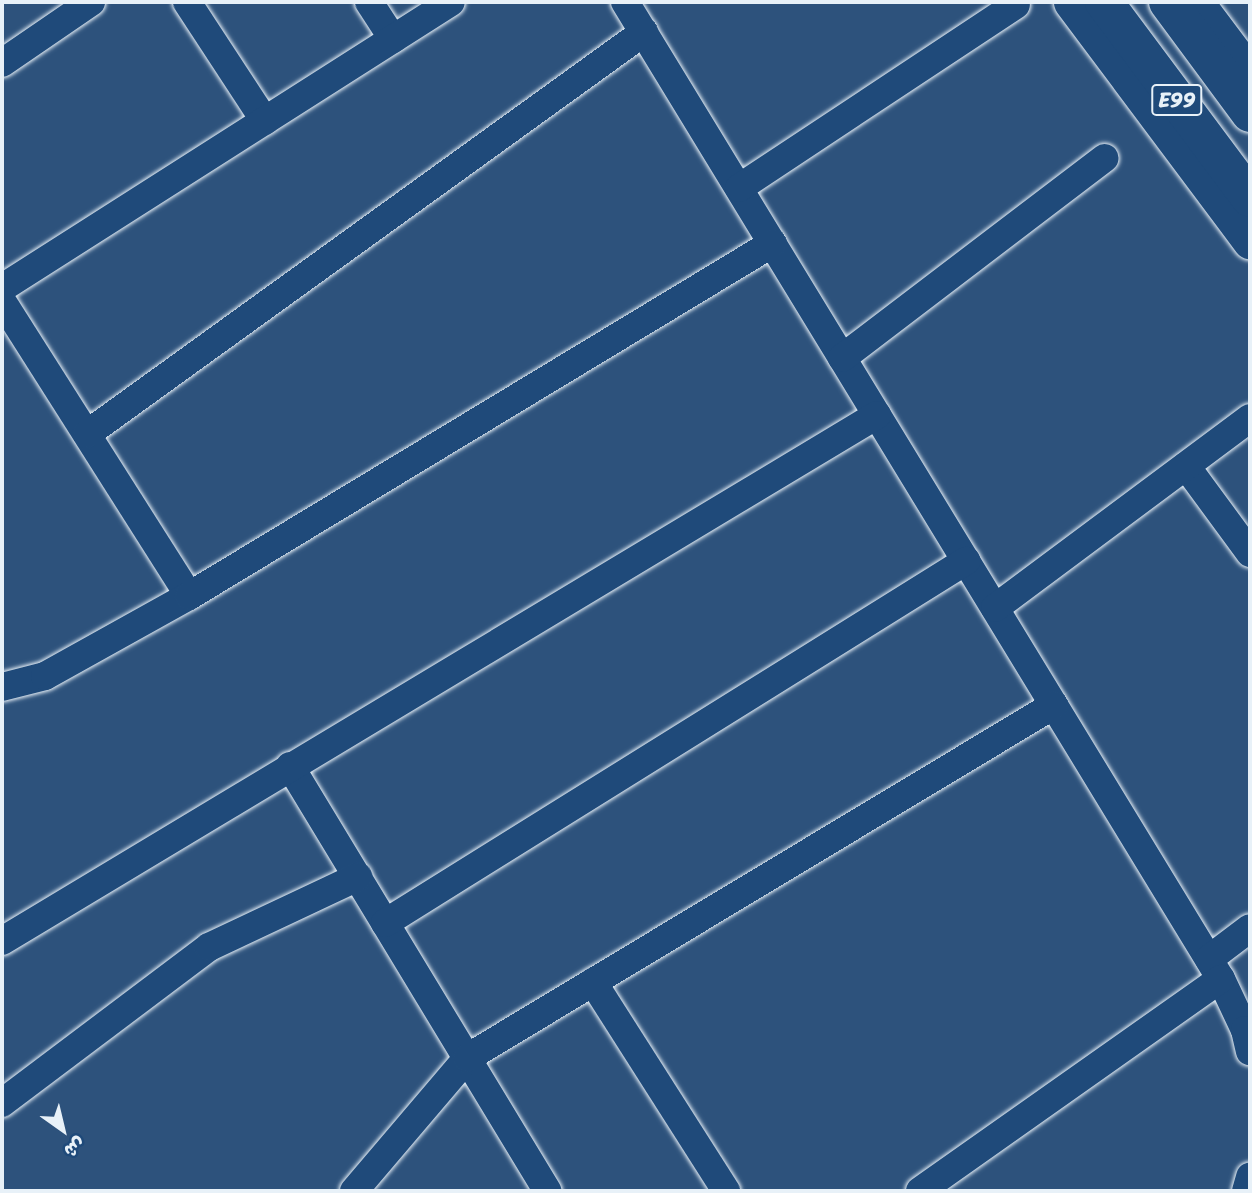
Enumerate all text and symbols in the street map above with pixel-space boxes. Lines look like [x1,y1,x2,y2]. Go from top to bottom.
road number: E99 [1151,82,1203,118]
north arrow [28,1095,98,1165]
text: ش [57,1128,93,1167]

